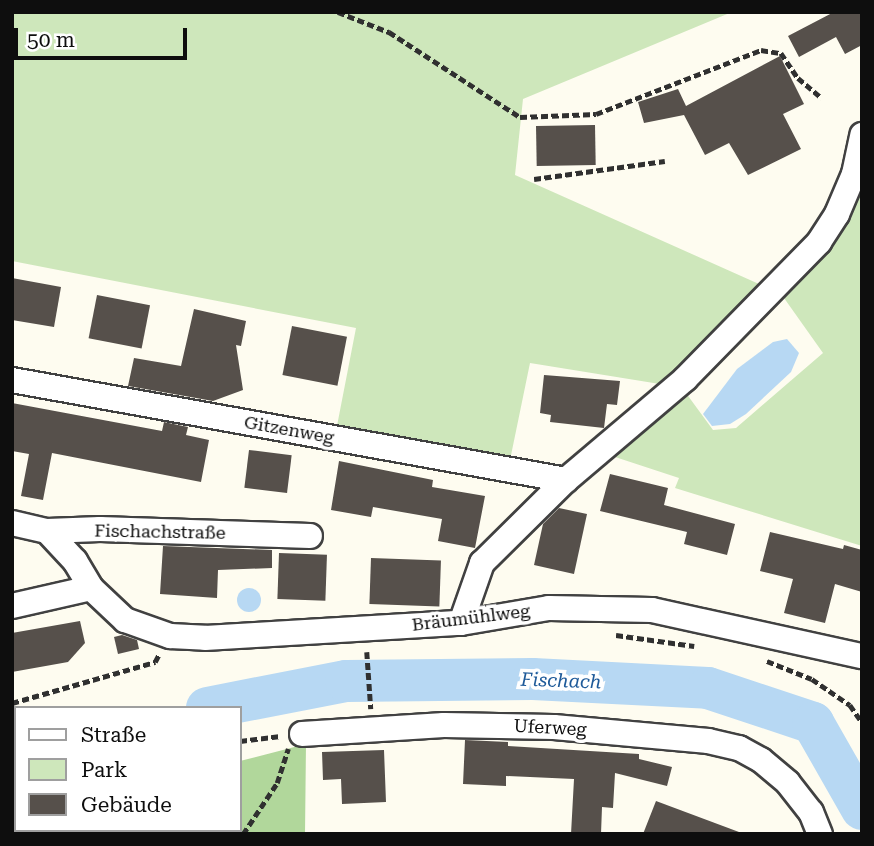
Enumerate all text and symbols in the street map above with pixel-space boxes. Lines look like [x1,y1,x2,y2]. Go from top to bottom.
scale bar [18,14,191,58]
text: 50 m [27,28,75,52]
street label: Gitzenweg [242,411,336,449]
street label: Fischachstraße [94,520,226,544]
street label: Bräumühlweg [411,600,531,636]
water label: Fischach [520,668,602,694]
legend [14,706,242,832]
street label: Uferweg [513,715,587,741]
text: Straße [81,723,146,747]
text: Park [81,758,127,782]
text: Gebäude [81,793,172,817]

